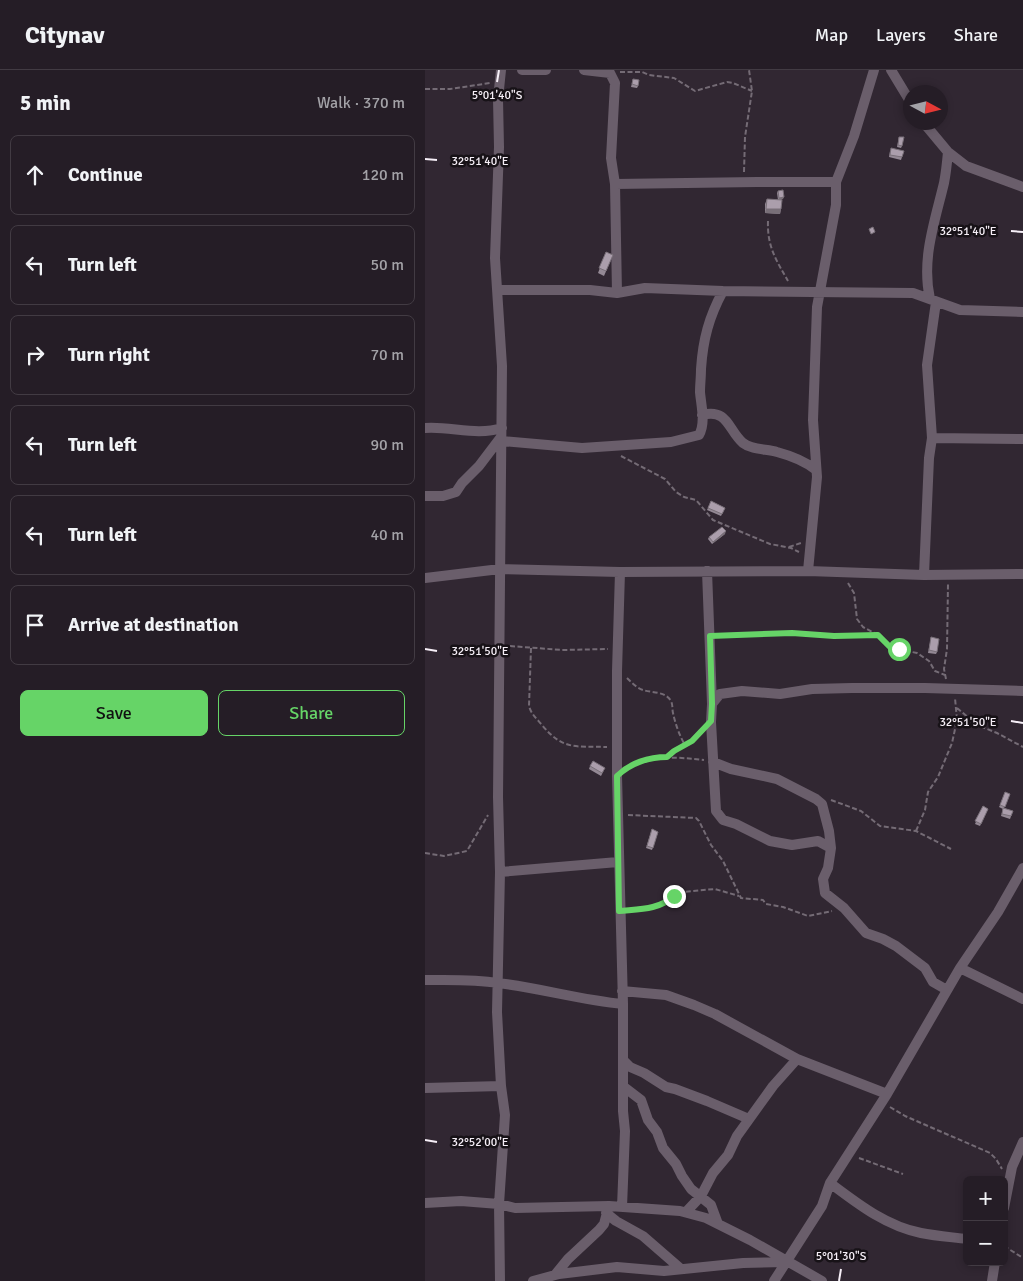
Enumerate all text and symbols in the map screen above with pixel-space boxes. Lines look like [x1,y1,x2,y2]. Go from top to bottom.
text: Citynav [25,20,104,50]
text: Map [815,24,848,46]
text: Layers [876,24,926,46]
text: Share [954,24,998,46]
north arrow [903,85,948,130]
text: 5°01'40"S [472,88,523,103]
text: 5 min [20,90,71,116]
text: Walk · 370 m [317,93,405,113]
text: 32°51'40"E [451,154,509,169]
icon: ahead [21,161,49,189]
text: Continue [68,163,143,187]
text: 120 m [362,165,404,185]
text: 32°51'40"E [939,224,997,239]
icon: left [21,251,49,279]
text: Turn left [68,253,137,277]
text: 50 m [370,255,404,275]
icon: right [21,341,49,369]
text: Turn right [68,343,150,367]
text: 70 m [370,345,404,365]
icon: left [21,431,49,459]
text: Turn left [68,433,137,457]
text: 90 m [370,435,404,455]
icon: left [21,521,49,549]
text: Turn left [68,523,137,547]
text: 40 m [370,525,404,545]
icon: arrive [21,611,49,639]
text: Arrive at destination [68,613,239,637]
route start [888,638,911,661]
text: 32°51'50"E [451,644,509,659]
button: Save [20,690,208,736]
button: Share [218,690,405,736]
text: 32°51'50"E [939,715,997,730]
route end [663,885,686,908]
text: 32°52'00"E [451,1135,509,1150]
map controls [963,1176,1008,1266]
button: + [963,1176,1008,1221]
button: − [963,1221,1008,1266]
text: 5°01'30"S [816,1249,867,1264]

